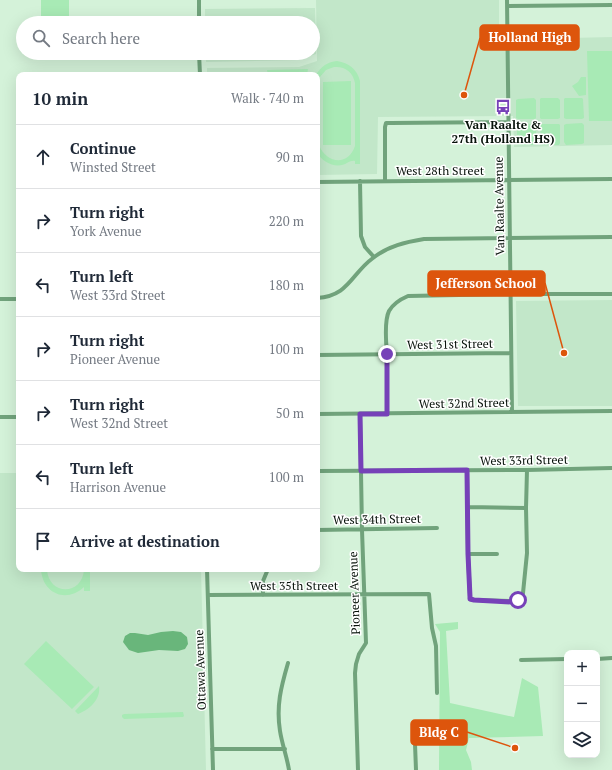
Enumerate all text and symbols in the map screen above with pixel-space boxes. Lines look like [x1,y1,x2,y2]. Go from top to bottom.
search box [16,16,320,60]
callout: Holland High [480,25,579,50]
icon: search [30,27,52,49]
text: Search here [62,28,140,48]
text: Holland High [488,28,572,46]
text: 10 min [32,87,88,110]
text: Walk · 740 m [231,89,304,107]
bus stop icon: Van Raalte & 27th (Holland HS) [494,98,512,116]
place label: Van Raalte & 27th (Holland HS) [451,117,555,146]
text: Continue [70,138,136,158]
icon: ahead [32,146,54,168]
text: 90 m [276,148,304,166]
street label: Van Raalte Avenue [491,156,507,256]
text: Winsted Street [70,158,156,176]
street label: West 28th Street [396,163,485,178]
text: Turn right [70,202,145,222]
icon: right [32,210,54,232]
text: 220 m [269,212,304,230]
text: York Avenue [70,222,142,240]
text: Turn left [70,266,134,286]
callout: Jefferson School [428,271,545,296]
icon: left [32,274,54,296]
text: Jefferson School [436,274,536,292]
text: 180 m [269,276,304,294]
text: West 33rd Street [70,286,165,304]
text: Turn right [70,330,145,350]
street label: West 31st Street [407,336,494,352]
icon: right [32,338,54,360]
text: 100 m [269,340,304,358]
route end [378,345,396,363]
text: Pioneer Avenue [70,350,160,368]
text: Turn right [70,394,145,414]
street label: West 32nd Street [419,395,510,411]
icon: right [32,402,54,424]
text: 50 m [276,404,304,422]
text: West 32nd Street [70,414,168,432]
street label: West 33rd Street [480,452,569,468]
text: Turn left [70,458,134,478]
icon: left [32,466,54,488]
text: 100 m [269,468,304,486]
text: Harrison Avenue [70,478,166,496]
street label: West 34th Street [333,511,422,527]
icon: arrive [32,530,54,552]
text: Arrive at destination [70,531,220,551]
street label: Pioneer Avenue [345,551,363,635]
street label: West 35th Street [250,578,339,593]
route start [509,591,527,609]
street label: Ottawa Avenue [191,629,209,711]
map controls [564,650,600,758]
button: + [564,650,600,686]
button: − [564,686,600,722]
callout: Bldg C [411,720,467,745]
button: layers [564,722,600,758]
text: Bldg C [419,723,459,741]

